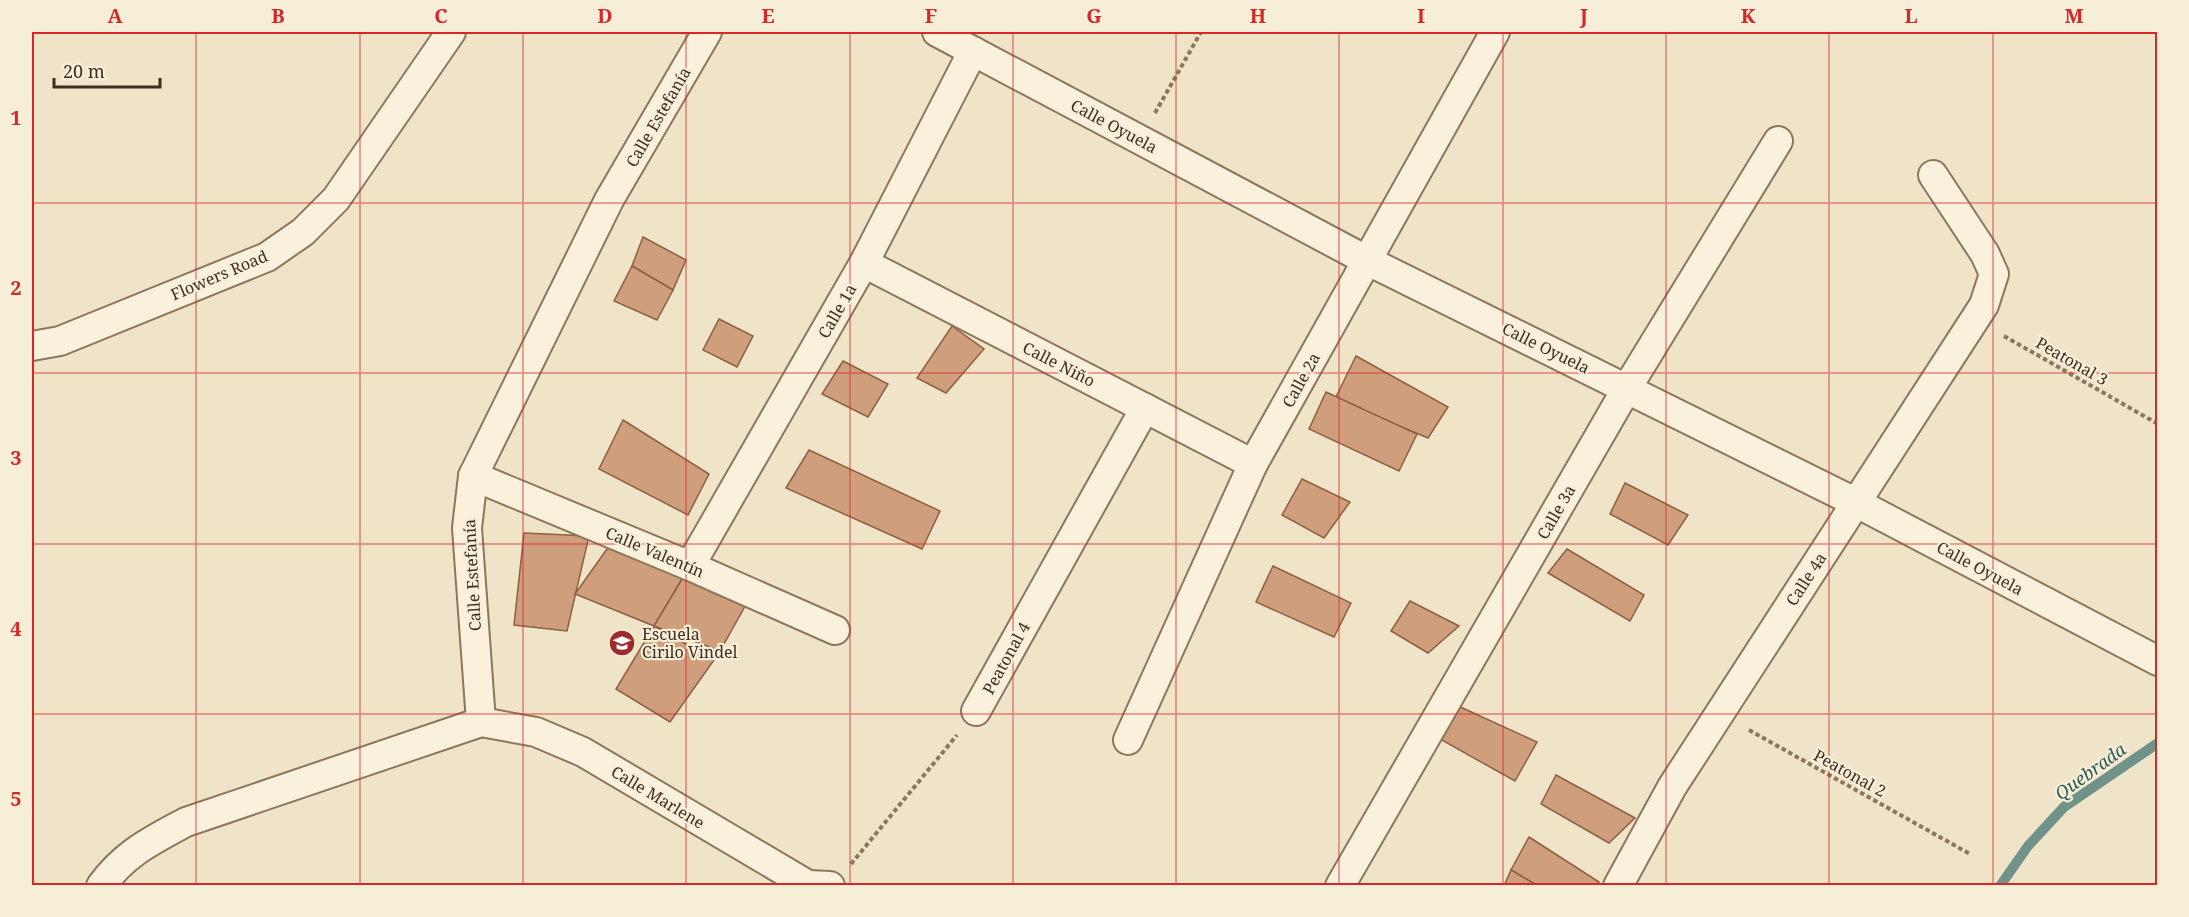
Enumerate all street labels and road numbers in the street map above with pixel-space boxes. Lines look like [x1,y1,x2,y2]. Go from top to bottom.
street label: Calle Estefanía [620,63,696,171]
street label: Calle Oyuela [1067,94,1161,158]
street label: Flowers Road [167,245,271,305]
street label: Calle 1a [813,280,861,342]
street label: Calle Oyuela [1498,317,1594,379]
street label: Peatonal 3 [2032,332,2112,390]
street label: Calle Niño [1019,336,1099,392]
street label: Calle 2a [1277,349,1325,411]
street label: Calle 3a [1532,481,1580,543]
street label: Calle Estefanía [458,518,486,632]
street label: Calle Valentín [602,521,708,583]
street label: Calle Oyuela [1933,536,2027,600]
street label: Calle 4a [1781,548,1831,610]
street label: Peatonal 4 [977,618,1035,698]
street label: Peatonal 2 [1810,744,1890,802]
street label: Calle Marlene [607,760,709,834]

